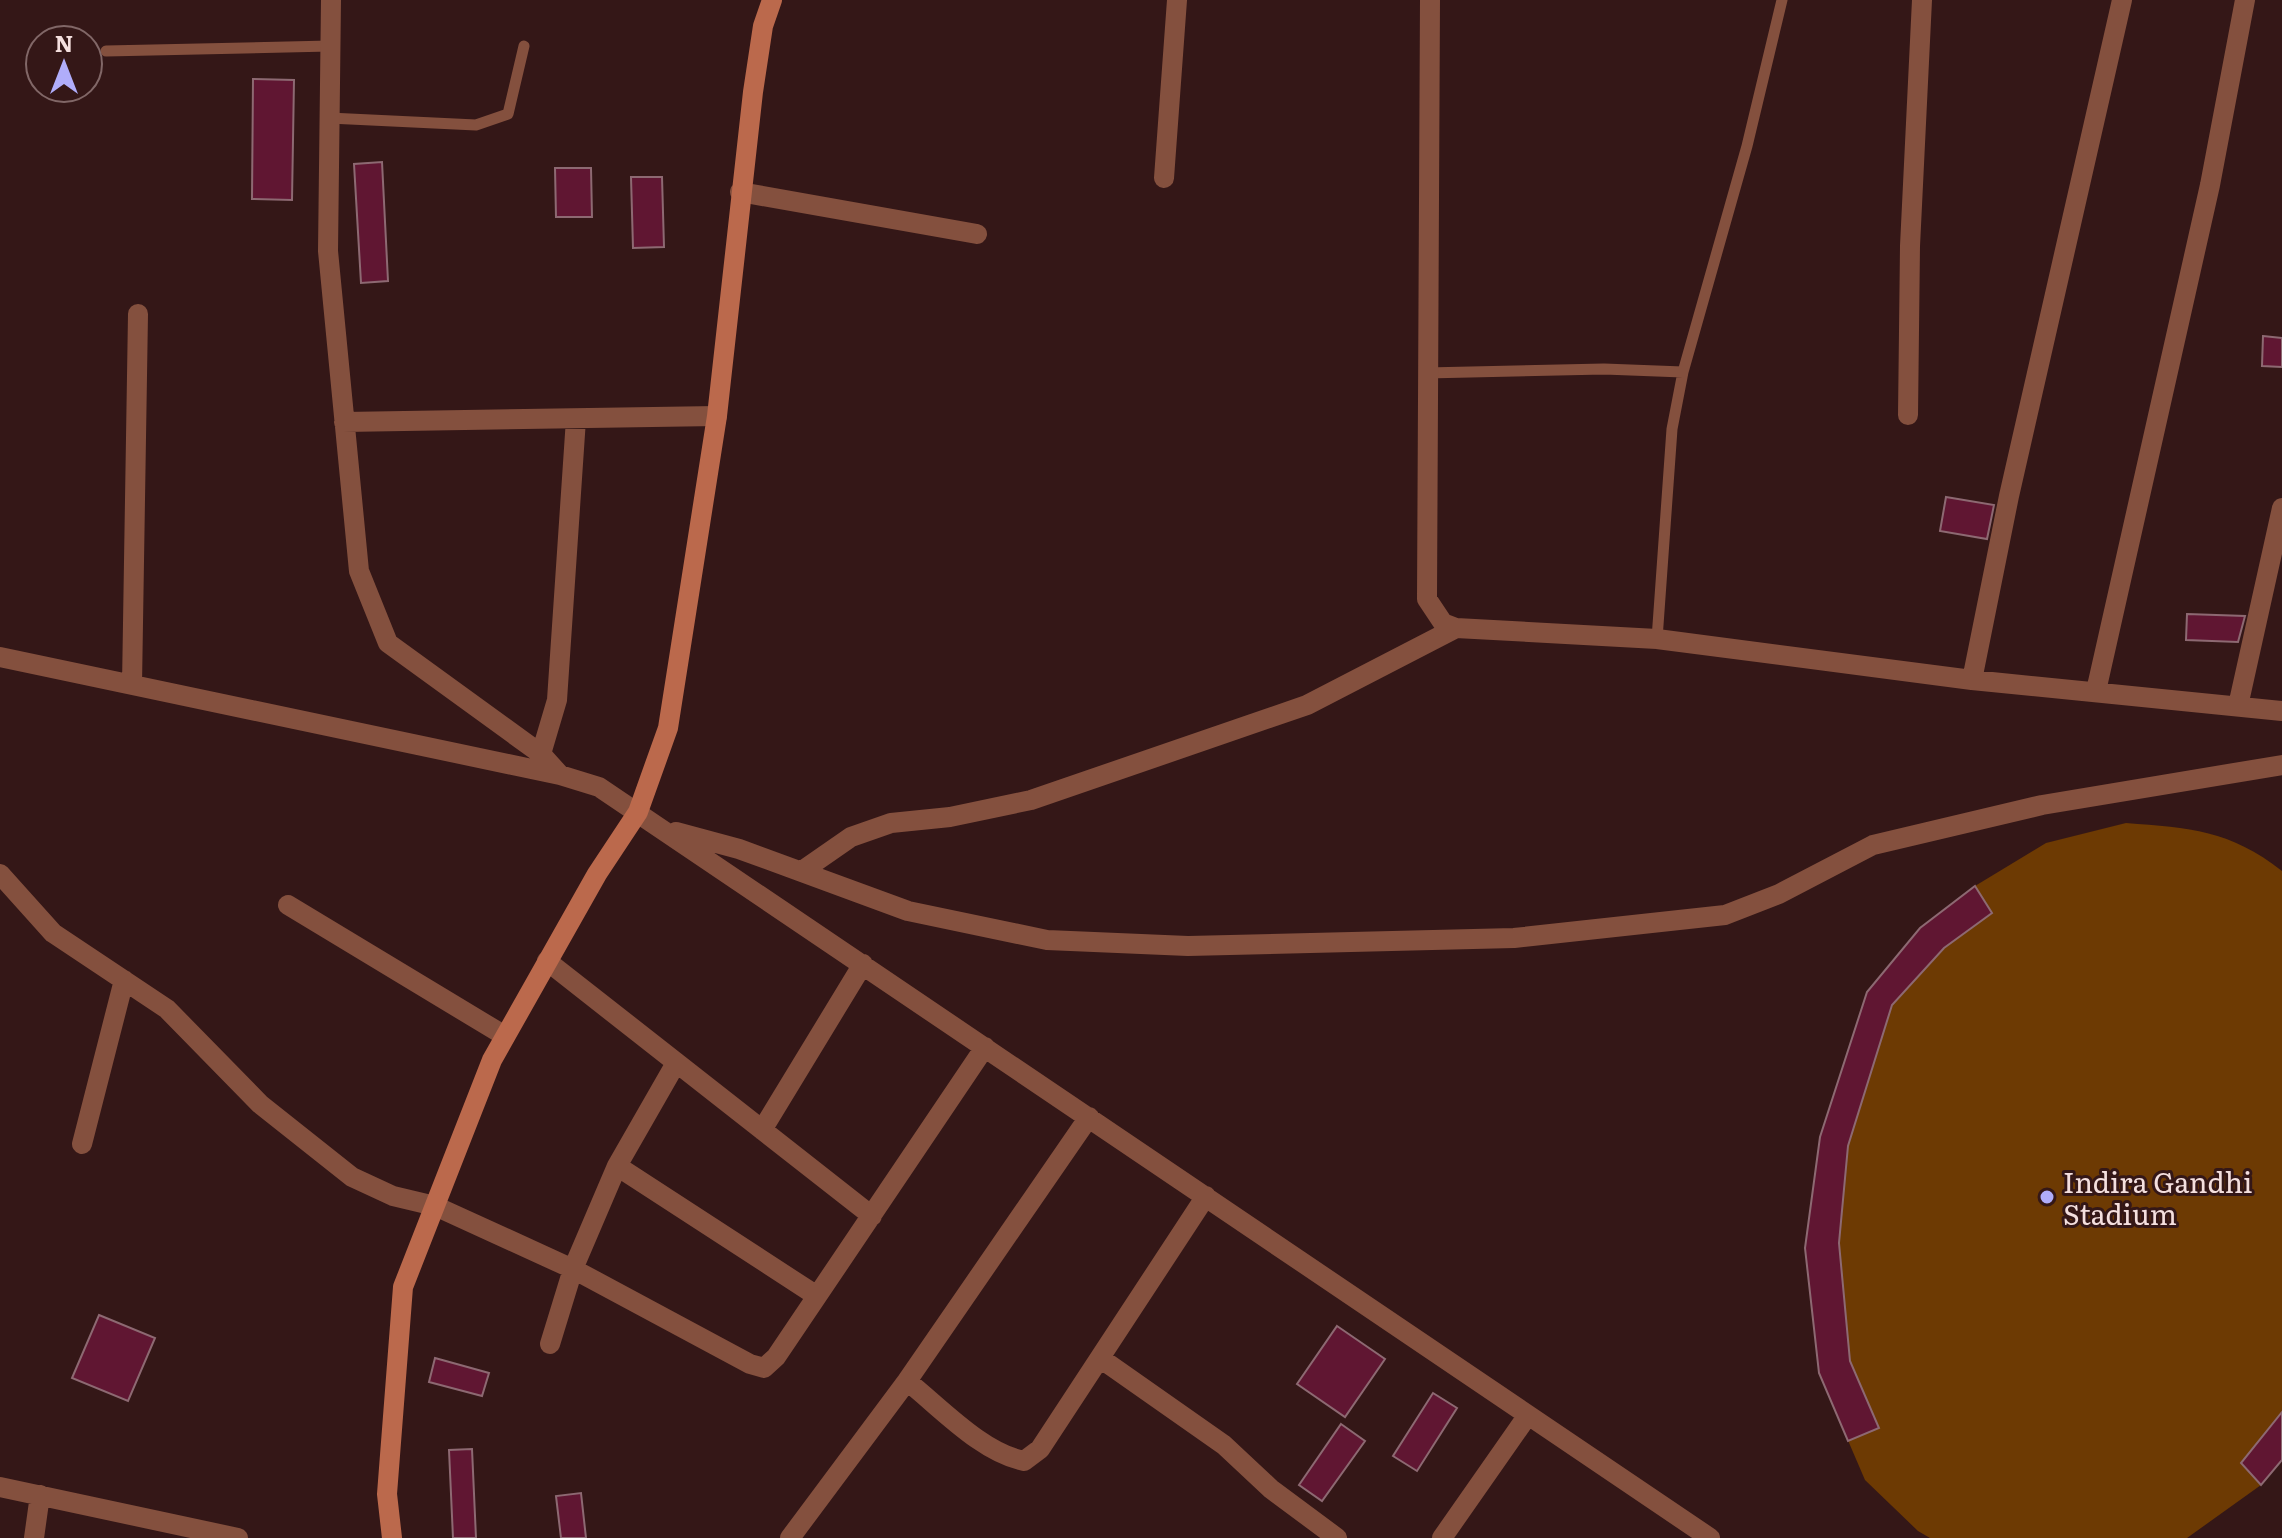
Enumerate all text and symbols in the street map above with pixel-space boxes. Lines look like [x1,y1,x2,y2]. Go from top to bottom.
north arrow [24,24,104,104]
text: N [55,26,73,59]
place label: Indira Gandhi Stadium [2063,1160,2252,1234]
marker: Indira Gandhi Stadium [2038,1188,2056,1206]

